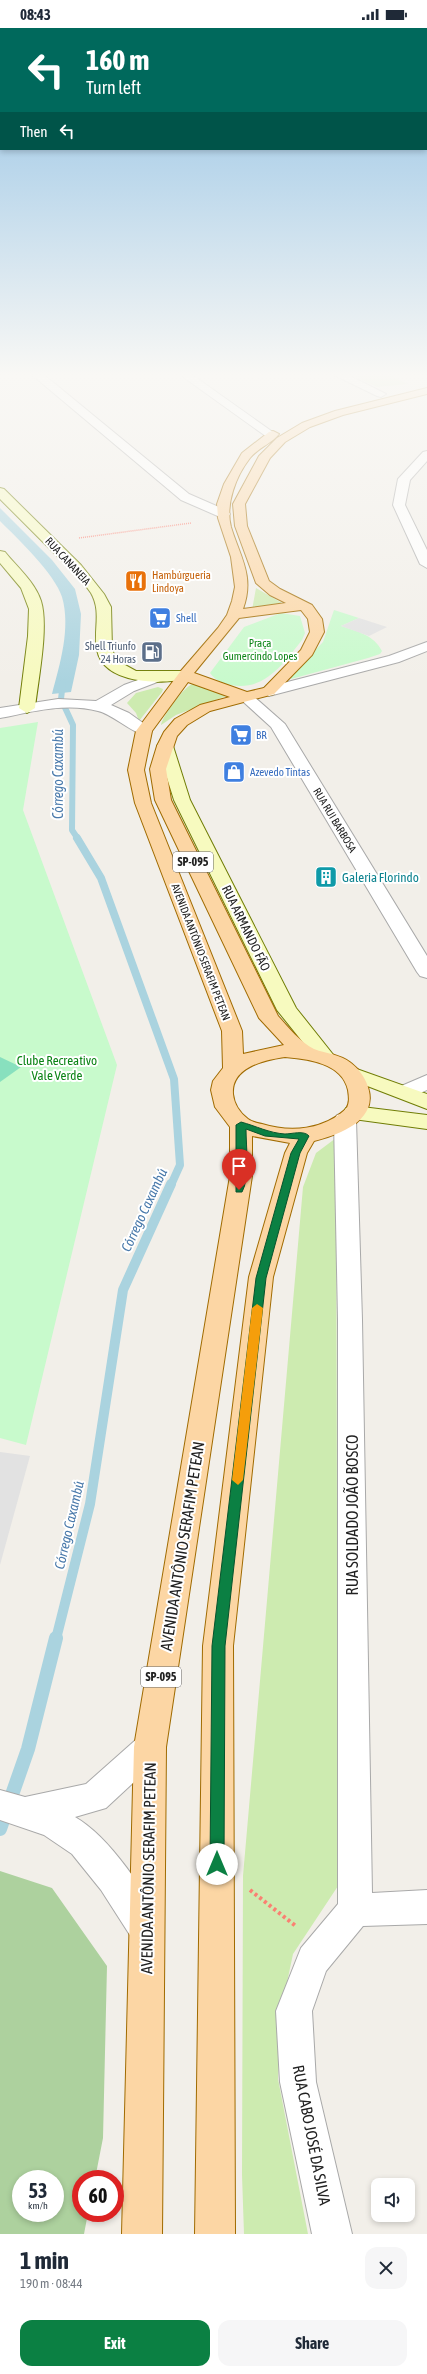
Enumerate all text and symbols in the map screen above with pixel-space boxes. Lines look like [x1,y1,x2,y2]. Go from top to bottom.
text: 08:43 [20,6,51,23]
icon: left [20,44,72,96]
text: 160 m [86,44,149,76]
text: Turn left [86,77,141,98]
icon: left [56,120,78,142]
text: Then [20,123,48,140]
street label: RUA CANANEIA [43,535,93,588]
restaurant icon: Hambúrgueria Lindoya [123,568,149,594]
place label: Hambúrgueria Lindoya [152,569,211,594]
supermarket icon: Shell [147,605,173,631]
place label: Shell [176,612,197,624]
park label: Praça Gumercindo Lopes [223,637,297,662]
fuel station icon: Shell Triunfo 24 Horas [139,639,165,665]
place label: Shell Triunfo 24 Horas [85,640,136,665]
supermarket icon: BR [228,722,254,748]
water label: Córrego Caxambú [50,729,66,819]
place label: BR [256,729,267,741]
shop icon: Azevedo Tintas [221,759,247,785]
place label: Azevedo Tintas [250,766,310,778]
street label: RUA RUI BARBOSA [311,786,359,855]
road number: SP-095 [173,852,213,872]
building icon: Galeria Florindo [313,864,339,890]
place label: Galeria Florindo [342,870,419,885]
street label: AVENIDA ANTÔNIO SERAFIM PETEAN [169,882,233,1022]
street label: RUA ARMANDO FÃO [219,883,273,974]
park label: Clube Recreativo Vale Verde [17,1053,97,1083]
pin [222,1149,256,1190]
icon: arrive [228,1155,250,1177]
water label: Córrego Caxambú [118,1166,170,1254]
street label: RUA SOLDADO JOÃO BOSCO [343,1435,361,1595]
street label: AVENIDA ANTÔNIO SERAFIM PETEAN [157,1440,207,1652]
water label: Córrego Caxambú [51,1479,87,1571]
road number: SP-095 [141,1667,181,1687]
street label: AVENIDA ANTÔNIO SERAFIM PETEAN [137,1762,159,1974]
position arrow [196,1843,238,1885]
street label: RUA CABO JOSÉ DA SILVA [290,2063,334,2207]
speed limit sign: 60 [72,2170,124,2222]
map controls [371,2178,415,2222]
button: sound [371,2178,415,2222]
text: 53 [29,2179,47,2202]
text: km/h [28,2200,48,2211]
text: 1 min [20,2247,69,2274]
button: close [365,2247,407,2289]
text: 190 m · 08:44 [20,2276,83,2291]
button: Exit [20,2320,210,2366]
button: Share [218,2320,407,2366]

